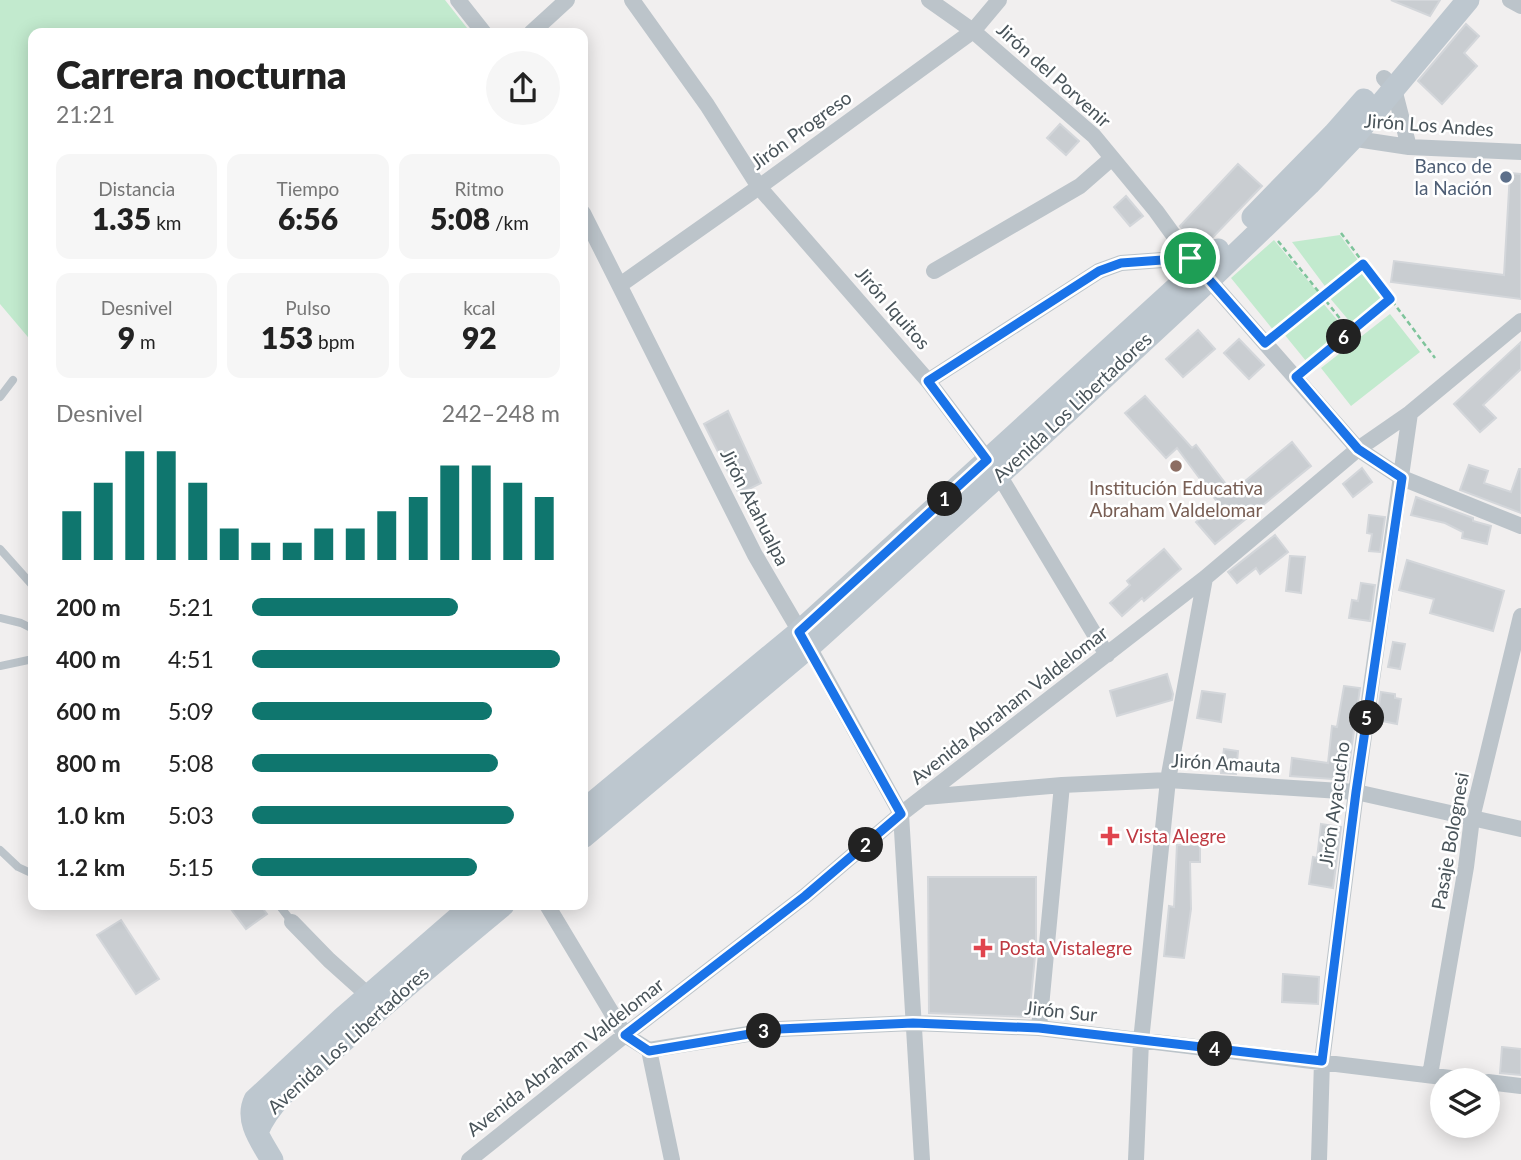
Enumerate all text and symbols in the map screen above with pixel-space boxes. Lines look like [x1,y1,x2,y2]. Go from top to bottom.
street label: Jirón del Porvenir [993,17,1116,132]
text: Carrera nocturna [56,51,347,97]
button: share [486,51,560,125]
street label: Jirón Progreso [746,85,856,174]
text: 21:21 [56,100,115,128]
street label: Jirón Los Andes [1363,109,1495,141]
place label: Banco de la Nación [1415,154,1492,199]
marker: Banco de la Nación [1498,169,1514,185]
text: Distancia [98,177,175,200]
text: Tiempo [277,177,339,200]
text: Ritmo [455,177,504,200]
text: 1.35 [92,200,151,236]
text: 6:56 [278,200,338,236]
text: 5:08 [430,200,490,236]
text: km [151,211,181,234]
text: /km [490,211,529,234]
pin [1160,228,1220,288]
icon: arrive [1171,239,1209,277]
street label: Jirón Iquitos [851,262,935,354]
text: Desnivel [101,296,173,319]
text: Pulso [285,296,331,319]
text: kcal [463,296,495,319]
text: 9 [118,319,135,355]
text: 153 [261,319,313,355]
text: 92 [462,319,497,355]
pin: 6 [1326,320,1362,354]
text: 6 [1338,325,1349,348]
street label: Avenida Los Libertadores [987,327,1156,486]
text: m [135,330,156,353]
text: bpm [313,330,355,353]
text: Desnivel [56,399,143,427]
text: 242–248 m [442,399,560,427]
street label: Jirón Atahualpa [716,444,795,569]
marker: Institución Educativa Abraham Valdelomar [1168,458,1184,474]
place label: Institución Educativa Abraham Valdelomar [1089,476,1263,521]
pin: 1 [928,482,962,516]
text: 1 [939,487,950,510]
text: 200 m [56,593,121,621]
text: 5:21 [168,593,214,621]
street label: Avenida Abraham Valdelomar [905,620,1112,789]
text: 400 m [56,645,121,673]
text: 4:51 [168,645,214,673]
text: 600 m [56,697,121,725]
text: 5:09 [168,697,214,725]
pin: 5 [1350,700,1384,736]
text: 5 [1361,706,1372,729]
street label: Jirón Ayacucho [1313,740,1354,868]
street label: Jirón Amauta [1171,748,1281,777]
text: 800 m [56,749,121,777]
text: 5:08 [168,749,214,777]
street label: Pasaje Bolognesi [1426,770,1473,911]
text: 1.0 km [56,801,125,829]
text: 5:03 [168,801,214,829]
place label: Vista Alegre [1126,824,1226,847]
marker: Vista Alegre [1100,826,1120,846]
pin: 2 [848,828,884,862]
text: 2 [860,833,871,856]
text: 1.2 km [56,853,125,881]
text: 5:15 [168,853,214,881]
place label: Posta Vistalegre [999,936,1132,959]
marker: Posta Vistalegre [973,938,993,958]
street label: Avenida Los Libertadores [262,961,433,1118]
street label: Avenida Abraham Valdelomar [461,972,668,1141]
street label: Jirón Sur [1024,995,1099,1026]
pin: 3 [746,1014,782,1048]
text: 3 [758,1019,769,1042]
pin: 4 [1198,1032,1232,1066]
text: 4 [1209,1037,1220,1060]
map controls [1430,1068,1500,1138]
button: layers [1430,1068,1500,1138]

